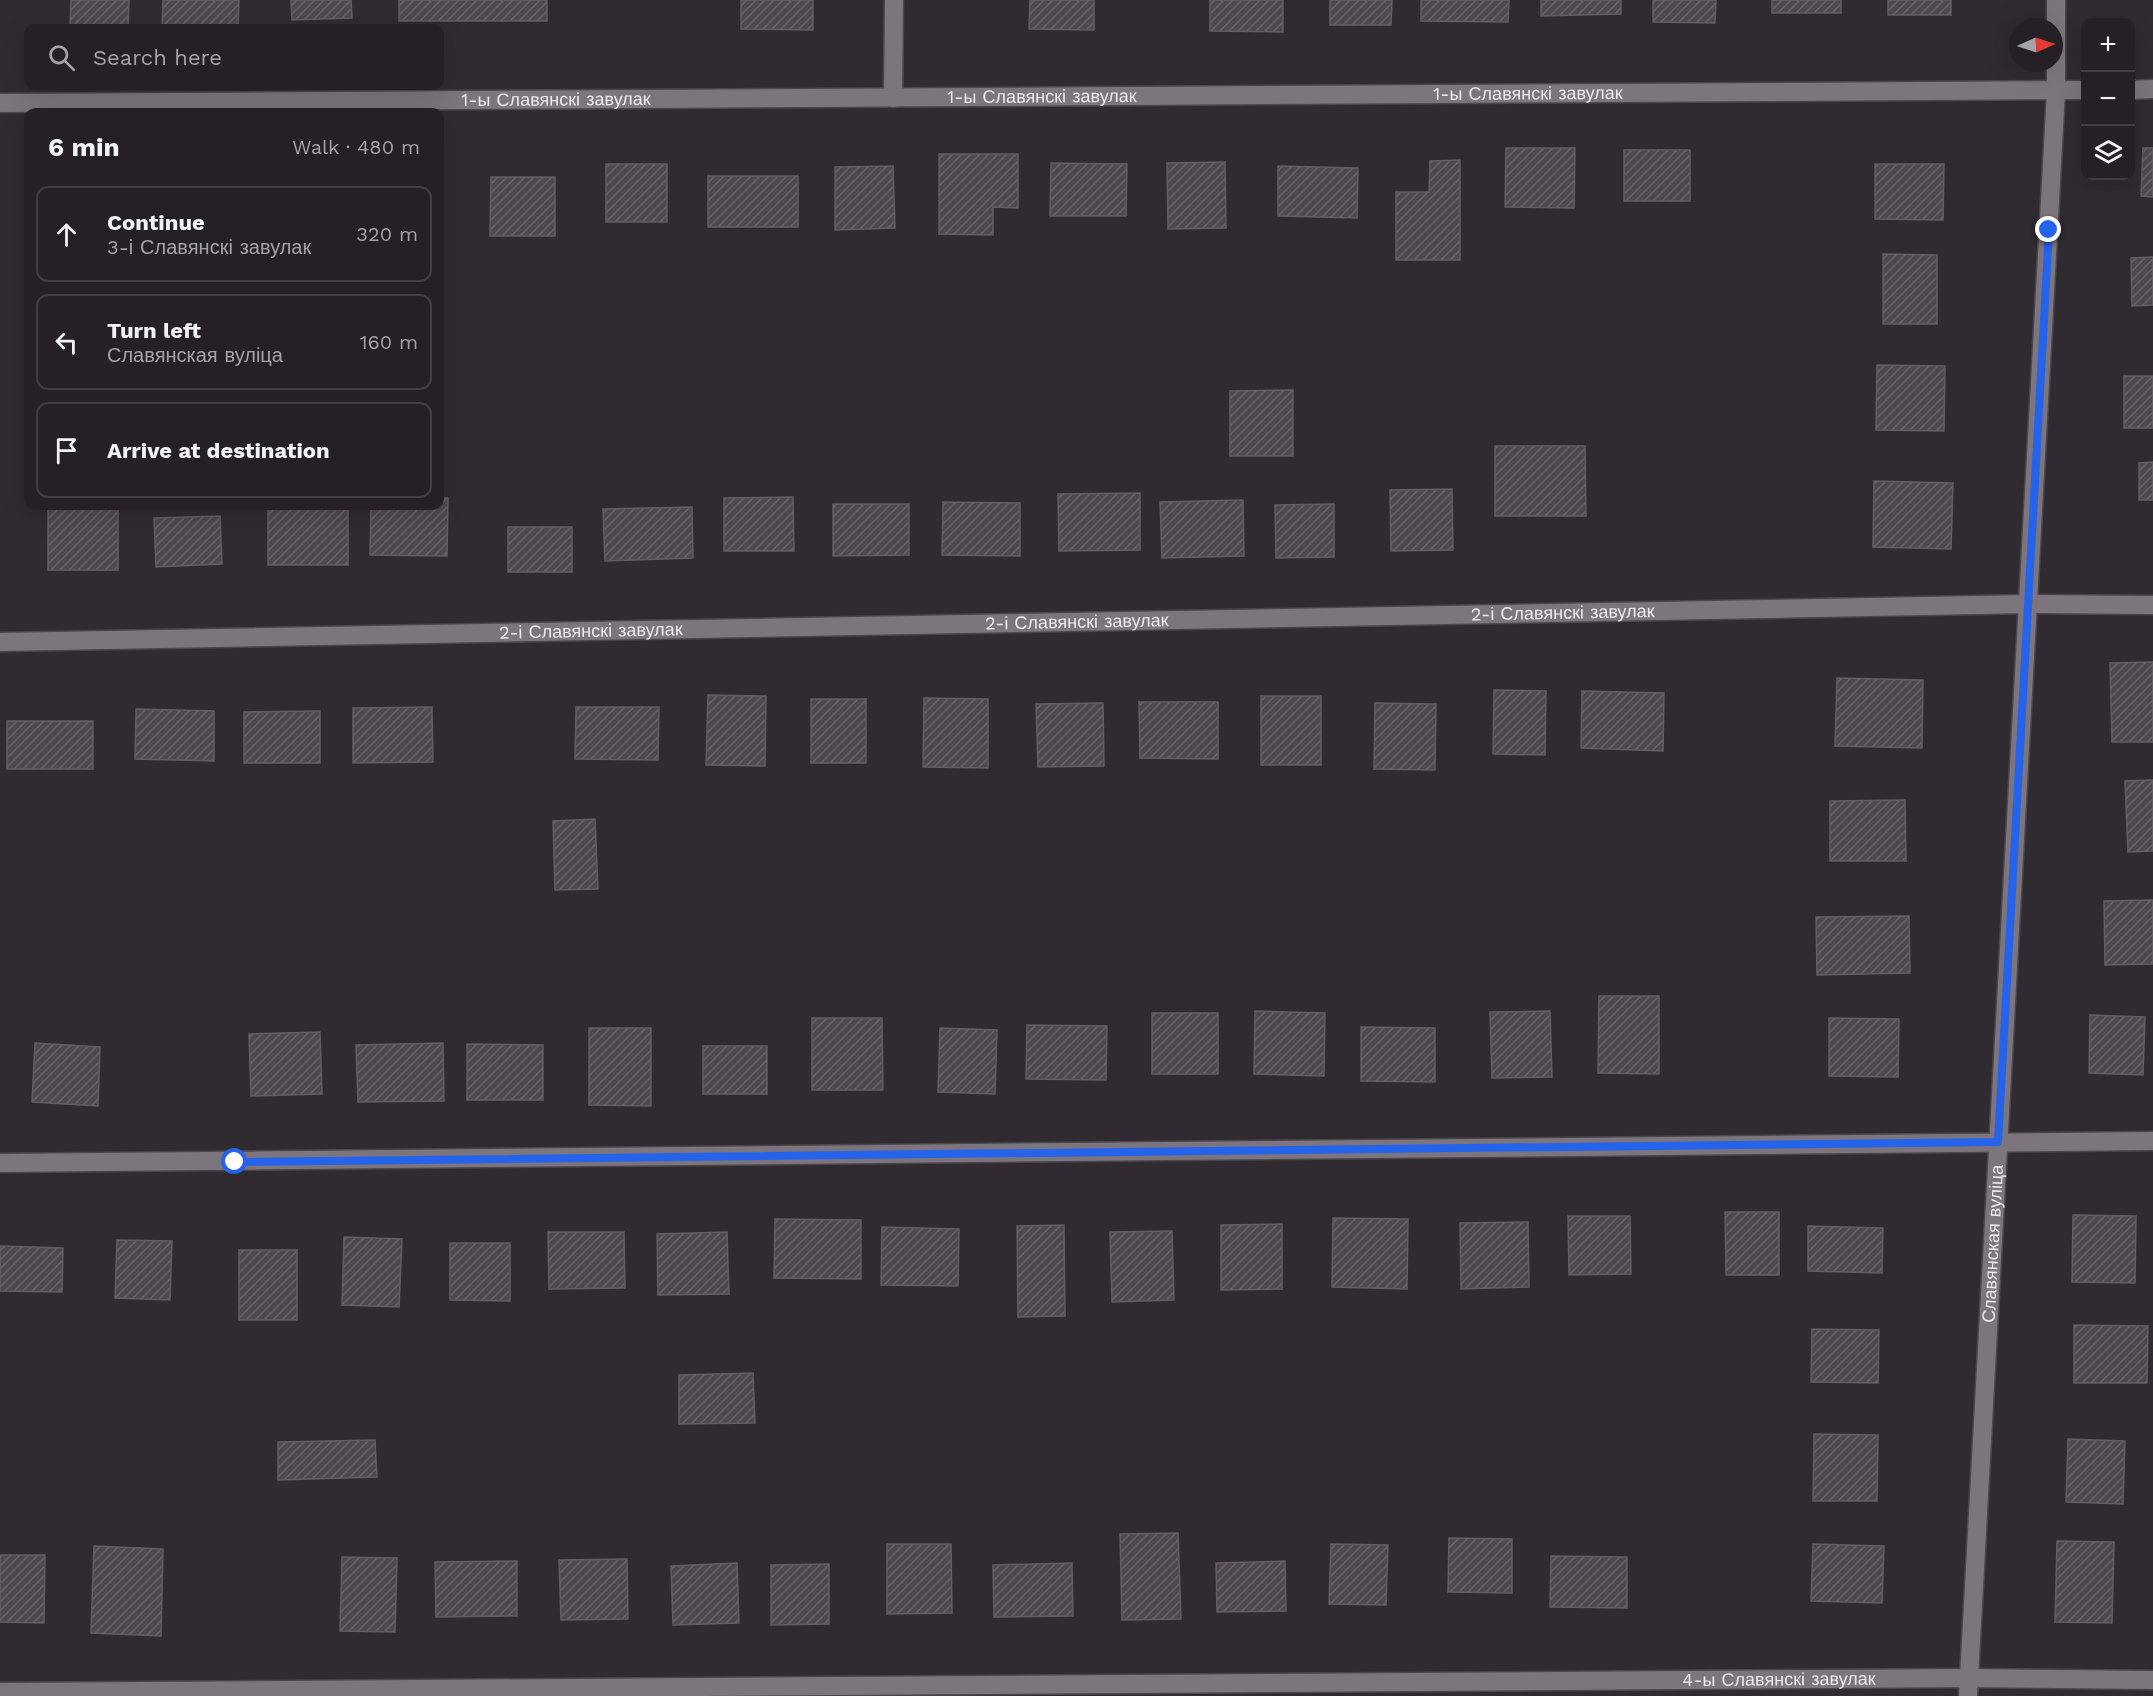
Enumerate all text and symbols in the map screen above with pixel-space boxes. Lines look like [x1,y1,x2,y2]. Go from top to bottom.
north arrow [2009,18,2063,72]
map controls [2081,18,2135,180]
button: + [2081,18,2135,72]
search box [24,24,444,90]
icon: search [45,41,78,74]
text: Search here [93,45,222,70]
button: − [2081,72,2135,126]
street label: 1-ы Славянскі завулак [1433,82,1623,104]
street label: 1-ы Славянскі завулак [947,85,1137,107]
street label: 1-ы Славянскі завулак [461,88,651,110]
button: layers [2081,126,2135,180]
text: 6 min [48,132,120,162]
text: Walk · 480 m [292,135,420,159]
text: Continue [107,210,205,235]
route end [2035,216,2061,242]
icon: ahead [50,218,83,251]
text: 320 m [356,222,418,246]
text: 3-і Славянскі завулак [107,235,311,259]
text: Turn left [107,318,201,343]
icon: left [50,326,83,359]
text: 160 m [360,330,418,354]
text: Славянская вуліца [107,343,283,367]
icon: arrive [50,434,83,467]
text: Arrive at destination [107,438,330,463]
street label: 2-і Славянскі завулак [1471,600,1655,624]
street label: 2-і Славянскі завулак [985,609,1169,634]
street label: 2-і Славянскі завулак [499,618,683,643]
route start [221,1148,247,1174]
street label: Славянская вуліца [1977,1163,2007,1323]
street label: 4-ы Славянскі завулак [1682,1668,1876,1690]

